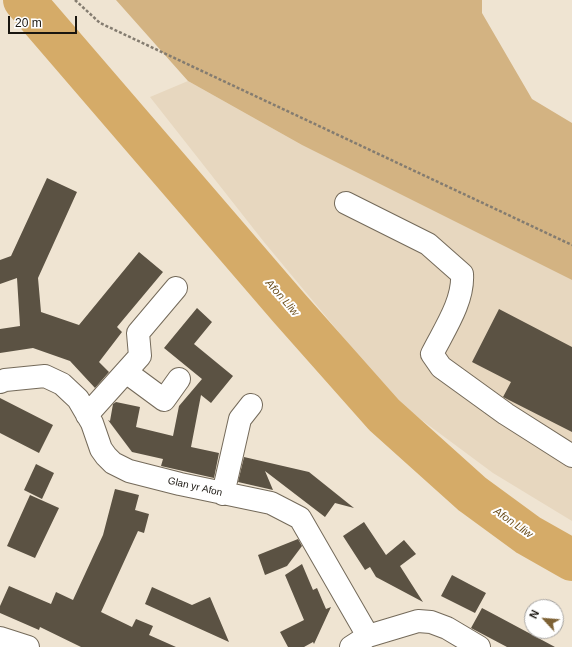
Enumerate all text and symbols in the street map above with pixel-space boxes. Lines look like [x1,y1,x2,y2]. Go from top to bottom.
scale bar [10,8,79,34]
text: 20 m [15,16,42,30]
water label: Afon Lliw [262,277,302,319]
street label: Glan yr Afon [167,475,223,499]
water label: Afon Lliw [491,505,535,541]
north arrow [524,599,564,639]
text: N [527,608,541,620]

